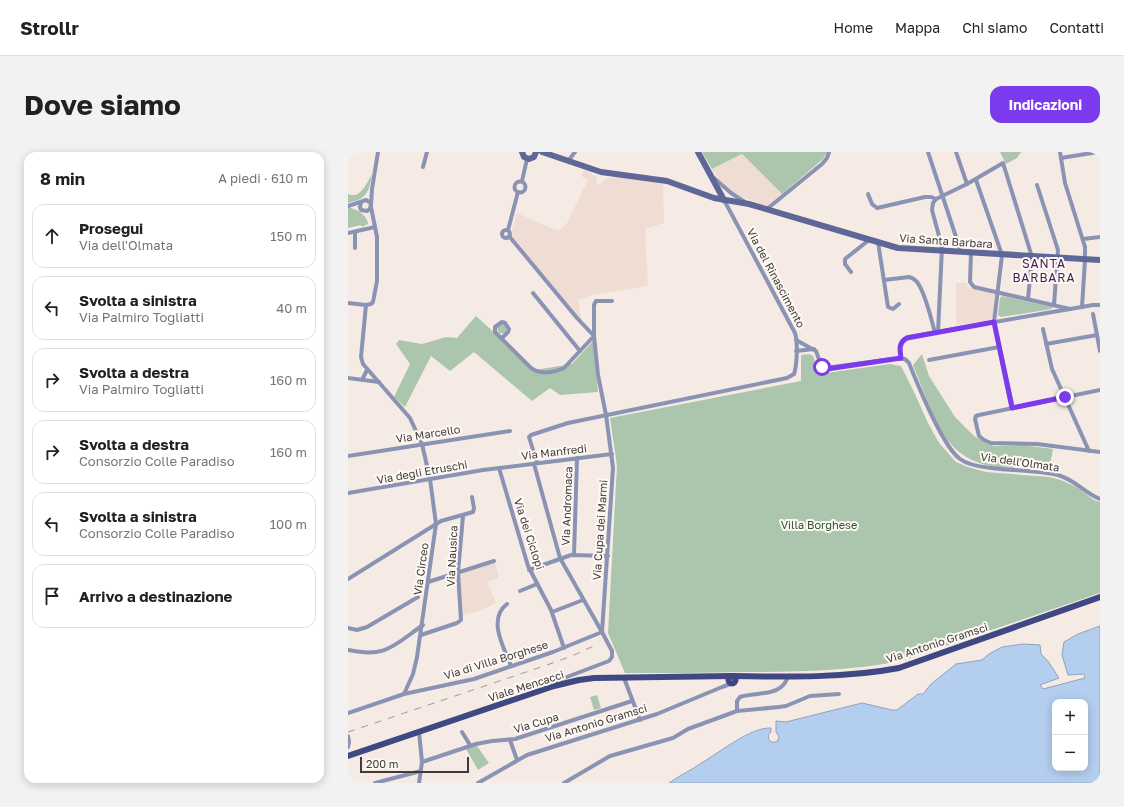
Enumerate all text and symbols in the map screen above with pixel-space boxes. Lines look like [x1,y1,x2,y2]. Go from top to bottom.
text: Strollr [20,16,79,39]
text: Home [834,19,873,36]
text: Mappa [895,19,940,36]
text: Chi siamo [962,19,1027,36]
text: Contatti [1049,19,1104,36]
button: Indicazioni [990,86,1100,123]
text: Dove siamo [24,88,181,121]
text: 8 min [40,168,85,189]
text: A piedi · 610 m [218,170,308,186]
text: Prosegui [79,219,143,237]
icon: ahead [41,225,63,247]
street label: Via del Rinascimento [745,226,808,330]
text: 150 m [270,228,307,244]
street label: Via Santa Barbara [899,231,993,250]
text: Via dell'Olmata [79,237,173,253]
district label: SANTA BARBARA [1012,256,1076,285]
text: Svolta a sinistra [79,291,197,309]
icon: left [41,297,63,319]
text: 40 m [276,300,307,316]
text: Via Palmiro Togliatti [79,309,204,325]
route start [813,358,831,376]
text: Svolta a destra [79,363,189,381]
icon: right [41,369,63,391]
text: 160 m [270,372,307,388]
text: Via Palmiro Togliatti [79,381,204,397]
route end [1056,388,1074,406]
street label: Via Marcello [395,422,461,445]
text: Svolta a destra [79,435,189,453]
icon: right [41,441,63,463]
street label: Via Manfredi [520,441,588,462]
text: 160 m [270,444,307,460]
street label: Via dell'Olmata [980,450,1060,473]
text: Consorzio Colle Paradiso [79,453,235,469]
street label: Via degli Etruschi [375,457,468,486]
street label: Via Andromaca [559,466,574,546]
street label: Via Cupa dei Marmi [590,479,609,581]
street label: Via dei Ciclopi [512,497,547,571]
text: Svolta a sinistra [79,507,197,525]
icon: left [41,513,63,535]
text: 100 m [270,516,307,532]
park label: Villa Borghese [781,518,857,531]
text: Consorzio Colle Paradiso [79,525,235,541]
street label: Via Nausica [443,525,460,587]
street label: Via Circeo [410,541,431,596]
icon: arrive [41,585,63,607]
text: Arrivo a destinazione [79,587,232,605]
street label: Via Antonio Gramsci [884,620,989,665]
street label: Via di Villa Borghese [442,637,550,682]
street label: Viale Mencacci [486,667,565,704]
map controls [1052,699,1088,771]
button: + [1052,699,1088,735]
street label: Via Antonio Gramsci [543,701,649,744]
street label: Via Cupa [512,710,560,736]
button: − [1052,735,1088,771]
scale bar [360,755,469,774]
text: 200 m [366,757,399,770]

